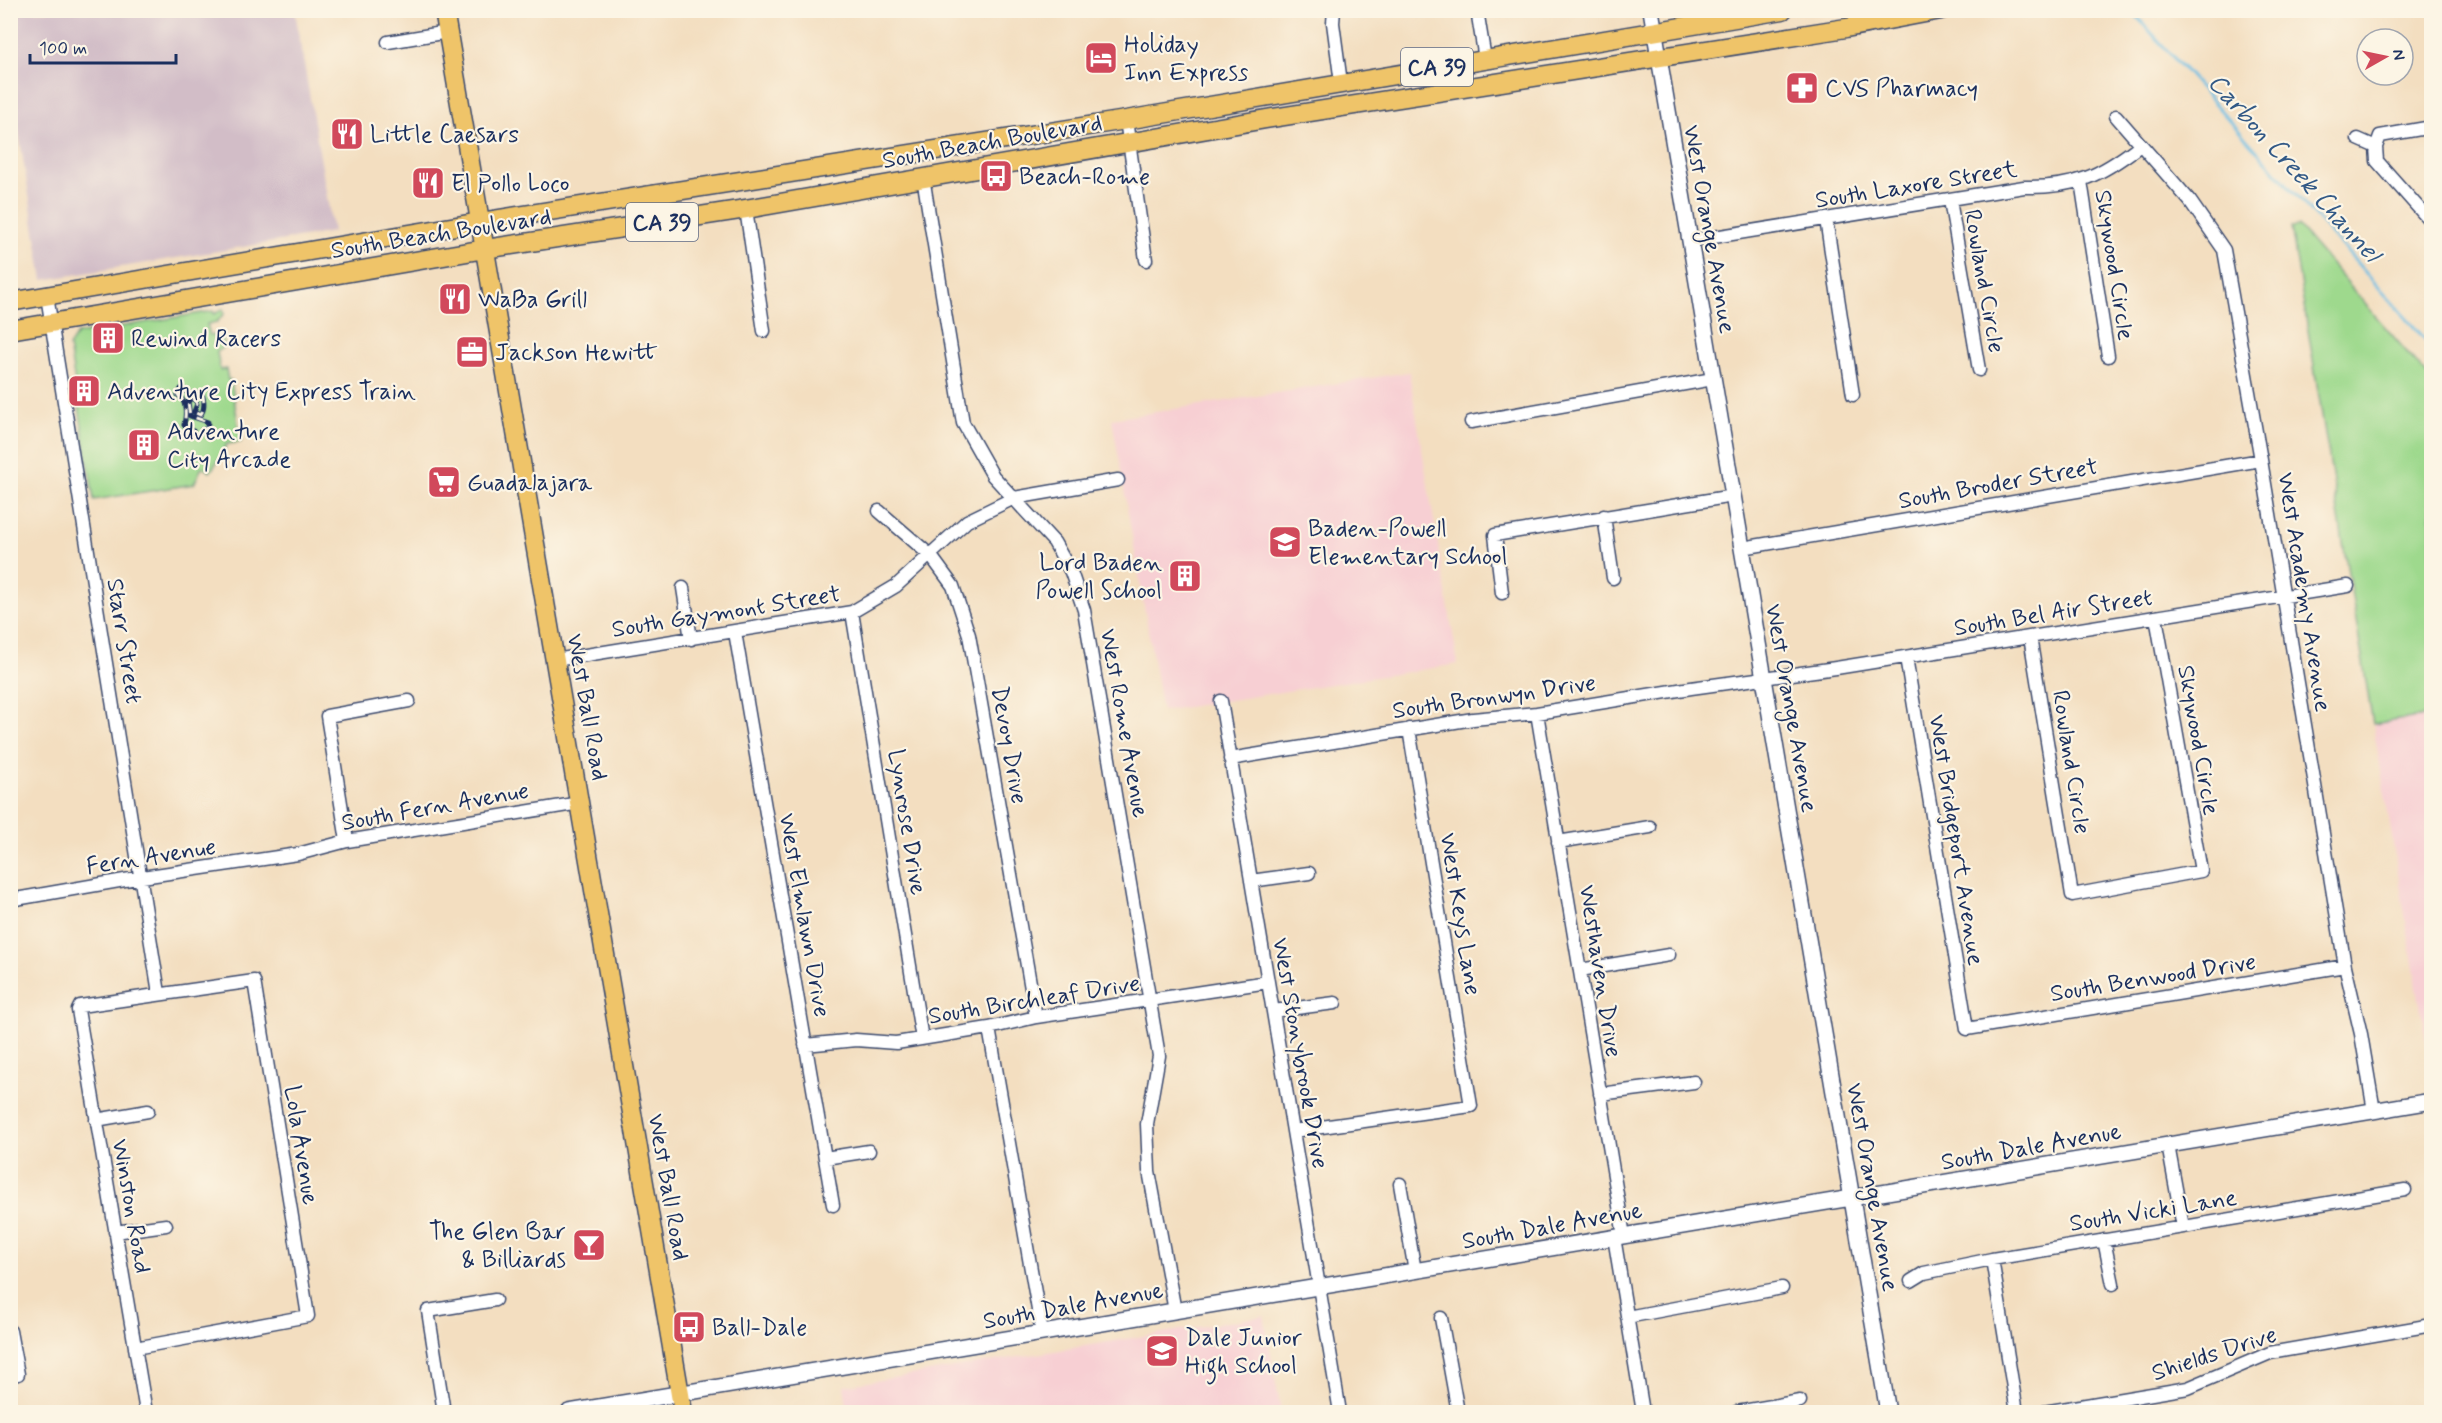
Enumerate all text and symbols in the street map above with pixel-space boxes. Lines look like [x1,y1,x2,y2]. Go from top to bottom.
scale bar [30,27,176,65]
north arrow [2355,27,2415,87]
place label: Holiday Inn Express [1124,30,1249,89]
text: 100 m [39,37,87,61]
hotel icon: Holiday Inn Express [1083,40,1119,76]
road number: CA 39 [1401,48,1473,86]
text: N [2387,48,2410,62]
water label: Carbon Creek Channel [2200,67,2390,273]
pharmacy icon: CVS Pharmacy [1784,70,1820,106]
place label: CVS Pharmacy [1825,74,1978,105]
street label: South Beach Boulevard [880,108,1105,177]
restaurant icon: Little Caesars [329,116,365,152]
place label: Little Caesars [370,120,519,151]
street label: West Orange Avenue [1673,123,1742,336]
street label: South Laxore Street [1813,154,2019,217]
bus stop icon: Beach-Rome [978,158,1014,194]
place label: Beach-Rome [1019,162,1150,193]
restaurant icon: El Pollo Loco [410,165,446,201]
place label: El Pollo Loco [451,169,569,200]
street label: Skywood Circle [2086,188,2141,343]
street label: South Beach Boulevard [329,202,554,267]
road number: CA 39 [626,203,698,241]
street label: Rowland Circle [1956,207,2011,355]
restaurant icon: WaBa Grill [437,281,473,317]
place label: WaBa Grill [478,285,587,316]
building icon: Rewind Racers [90,320,126,356]
place label: Rewind Racers [131,324,282,355]
office icon: Jackson Hewitt [454,334,490,370]
place label: Jackson Hewitt [495,338,658,369]
building icon: Adventure City Express Train [66,373,102,409]
place label: Adventure City Express Train [107,377,416,408]
place label: Adventure City Arcade [167,417,291,476]
building icon: Adventure City Arcade [126,427,162,463]
street label: South Broder Street [1896,452,2100,517]
supermarket icon: Guadalajara [426,464,462,500]
place label: Guadalajara [467,468,593,499]
street label: West Academy Avenue [2269,470,2338,714]
place label: Baden-Powell Elementary School [1308,514,1507,573]
school or university icon: Baden-Powell Elementary School [1267,524,1303,560]
place label: Lord Baden Powell School [1035,548,1162,607]
building icon: Lord Baden Powell School [1167,558,1203,594]
street label: Starr Street [98,576,149,706]
street label: South Gaymont Street [610,579,843,646]
street label: South Bel Air Street [1952,582,2155,644]
street label: West Orange Avenue [1755,602,1824,815]
street label: West Rome Avenue [1092,626,1155,820]
street label: West Ball Road [558,631,615,783]
street label: Skywood Circle [2169,663,2226,818]
street label: South Bronwyn Drive [1391,668,1598,727]
street label: Devoy Drive [983,684,1034,807]
street label: Rowland Circle [2044,688,2097,836]
street label: West Bridgeport Avenue [1920,713,1991,968]
street label: Lynrose Drive [880,747,933,897]
street label: South Fern Avenue [339,776,531,839]
street label: West Elmlawn Drive [770,811,837,1020]
street label: West Keys Lane [1431,831,1488,998]
street label: Fern Avenue [84,832,218,883]
street label: Westhaven Drive [1571,883,1628,1060]
street label: West Stonybrook Drive [1264,935,1335,1171]
street label: South Benwood Drive [2048,947,2258,1010]
street label: South Birchleaf Drive [926,968,1142,1033]
street label: West Orange Avenue [1836,1081,1905,1294]
street label: Lola Avenue [276,1083,325,1207]
street label: West Ball Road [639,1111,696,1263]
street label: South Dale Avenue [1939,1116,2124,1179]
street label: Winston Road [103,1137,158,1276]
street label: South Vicki Lane [2067,1183,2239,1240]
street label: South Dale Avenue [1460,1195,1645,1258]
place label: The Glen Bar & Billiards [429,1217,566,1276]
bar icon: The Glen Bar & Billiards [571,1227,607,1263]
street label: South Dale Avenue [981,1275,1166,1338]
bus stop icon: Ball-Dale [671,1309,707,1345]
place label: Ball-Dale [712,1313,807,1344]
street label: Shields Drive [2148,1320,2281,1389]
place label: Dale Junior High School [1185,1323,1302,1385]
school or university icon: Dale Junior High School [1144,1333,1180,1369]

